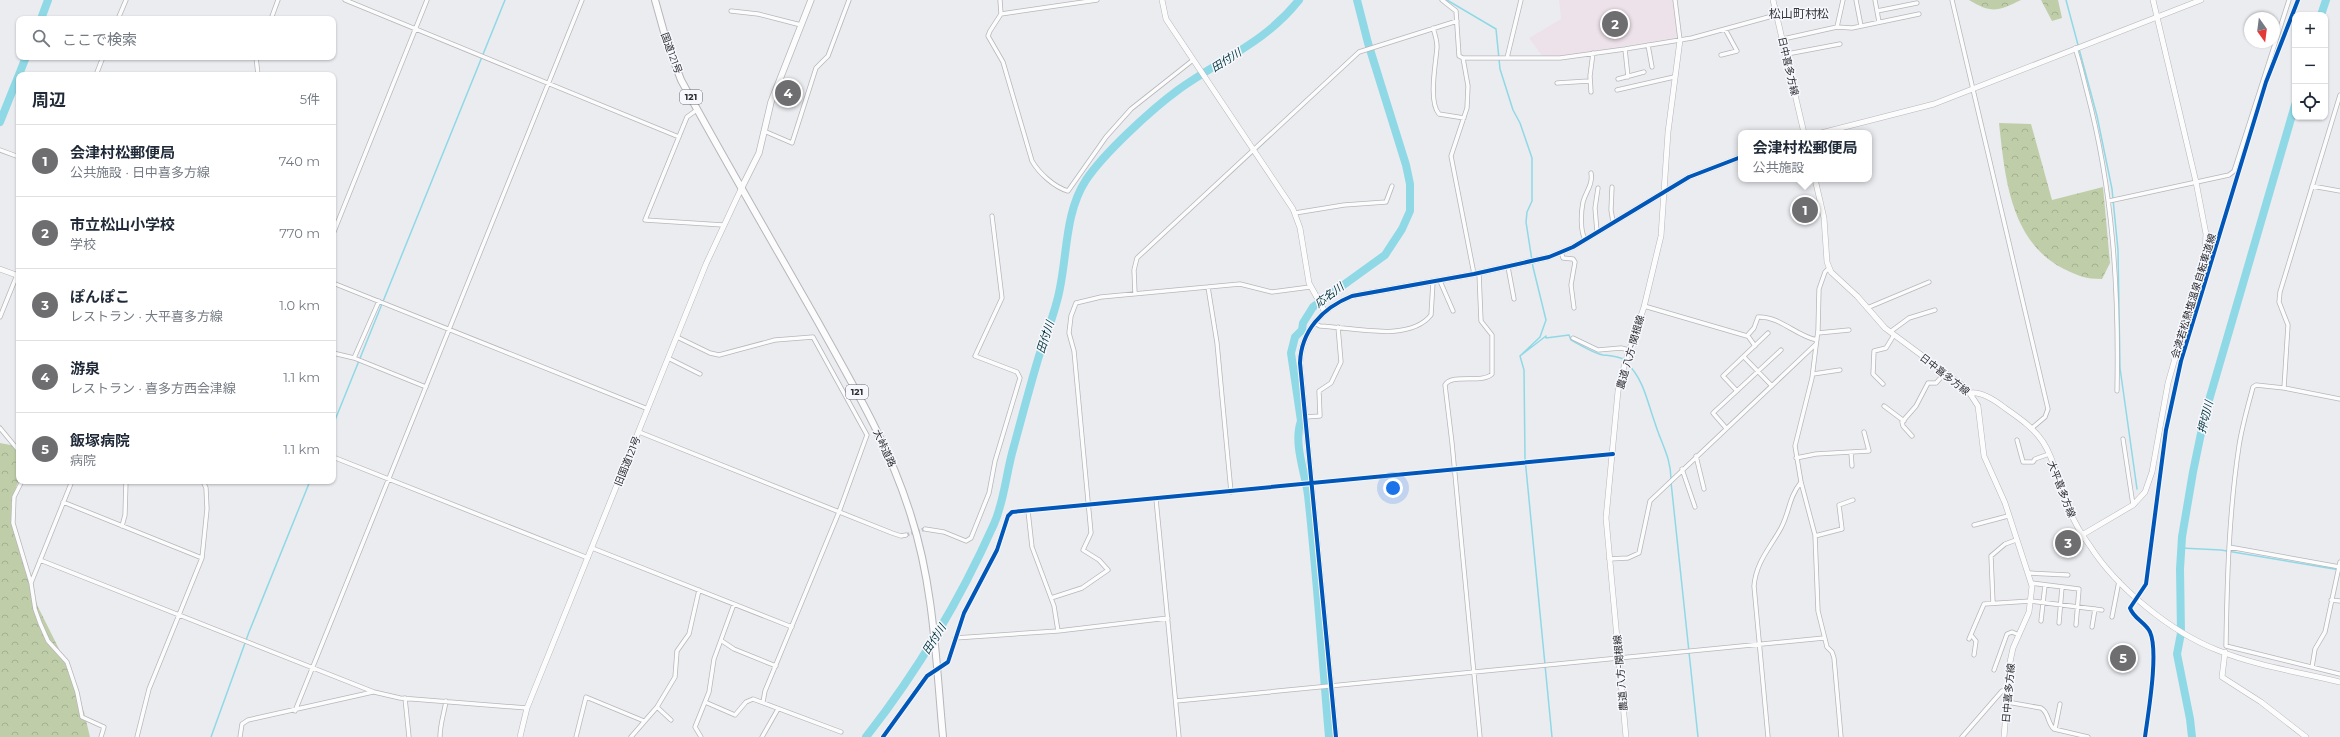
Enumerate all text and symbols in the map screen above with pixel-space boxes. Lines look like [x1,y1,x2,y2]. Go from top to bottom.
district label: 松山町村松 [1769,6,1829,21]
pin: 2 [1602,9,1628,39]
north arrow [2244,12,2280,48]
map controls [2292,12,2328,120]
button: + [2292,12,2328,48]
search box [16,16,336,60]
icon: search [30,27,52,49]
text: ここで検索 [62,30,137,49]
street label: 国道121号 [658,31,685,76]
street label: 日中喜多方線 [1775,35,1802,97]
water label: 田付川 [1208,45,1245,75]
button: − [2292,48,2328,84]
pin: 4 [775,78,801,108]
button: locate [2292,84,2328,120]
text: 周辺 [32,90,66,110]
road number: 121 [680,90,702,104]
text: 5件 [300,91,320,107]
popup [1738,130,1872,182]
text: 会津村松郵便局 [1752,138,1858,157]
text: 会津村松郵便局 [70,143,175,162]
text: 1 [42,153,48,169]
text: 740 m [279,153,320,169]
text: 公共施設 [1752,159,1805,175]
text: 公共施設 · 日中喜多方線 [70,164,210,180]
pin: 1 [1792,195,1818,225]
text: 市立松山小学校 [70,215,175,234]
text: 2 [41,225,49,241]
text: 770 m [279,225,320,241]
street label: 会津若松熱塩温泉自転車道線 [2168,232,2219,360]
text: 学校 [70,236,96,252]
water label: 応名川 [1312,279,1347,311]
text: ぽんぽこ [70,287,130,306]
text: 3 [41,297,49,313]
text: 1.0 km [279,297,320,313]
text: レストラン · 大平喜多方線 [70,308,223,324]
street label: 農道 八方-関根線 [1614,314,1647,391]
water label: 田付川 [1033,318,1057,355]
street label: 日中喜多方線 [1917,351,1972,398]
text: 游泉 [70,359,100,378]
text: 4 [41,369,49,385]
text: 1.1 km [283,369,320,385]
text: レストラン · 喜多方西会津線 [70,380,236,396]
road number: 121 [846,385,868,399]
water label: 押切川 [2194,398,2216,435]
street label: 大峠道路 [870,427,899,469]
text: 飯塚病院 [70,431,130,450]
street label: 旧国道121号 [612,434,643,488]
text: 5 [41,441,49,457]
text: 1.1 km [283,441,320,457]
text: 病院 [70,452,96,468]
street label: 大平喜多方線 [2045,459,2078,520]
your location [1383,478,1403,498]
pin: 3 [2055,528,2081,558]
water label: 田付川 [919,621,949,657]
street label: 農道 八方-関根線 [1611,634,1630,712]
pin: 5 [2110,643,2136,673]
street label: 日中喜多方線 [1999,663,2018,723]

